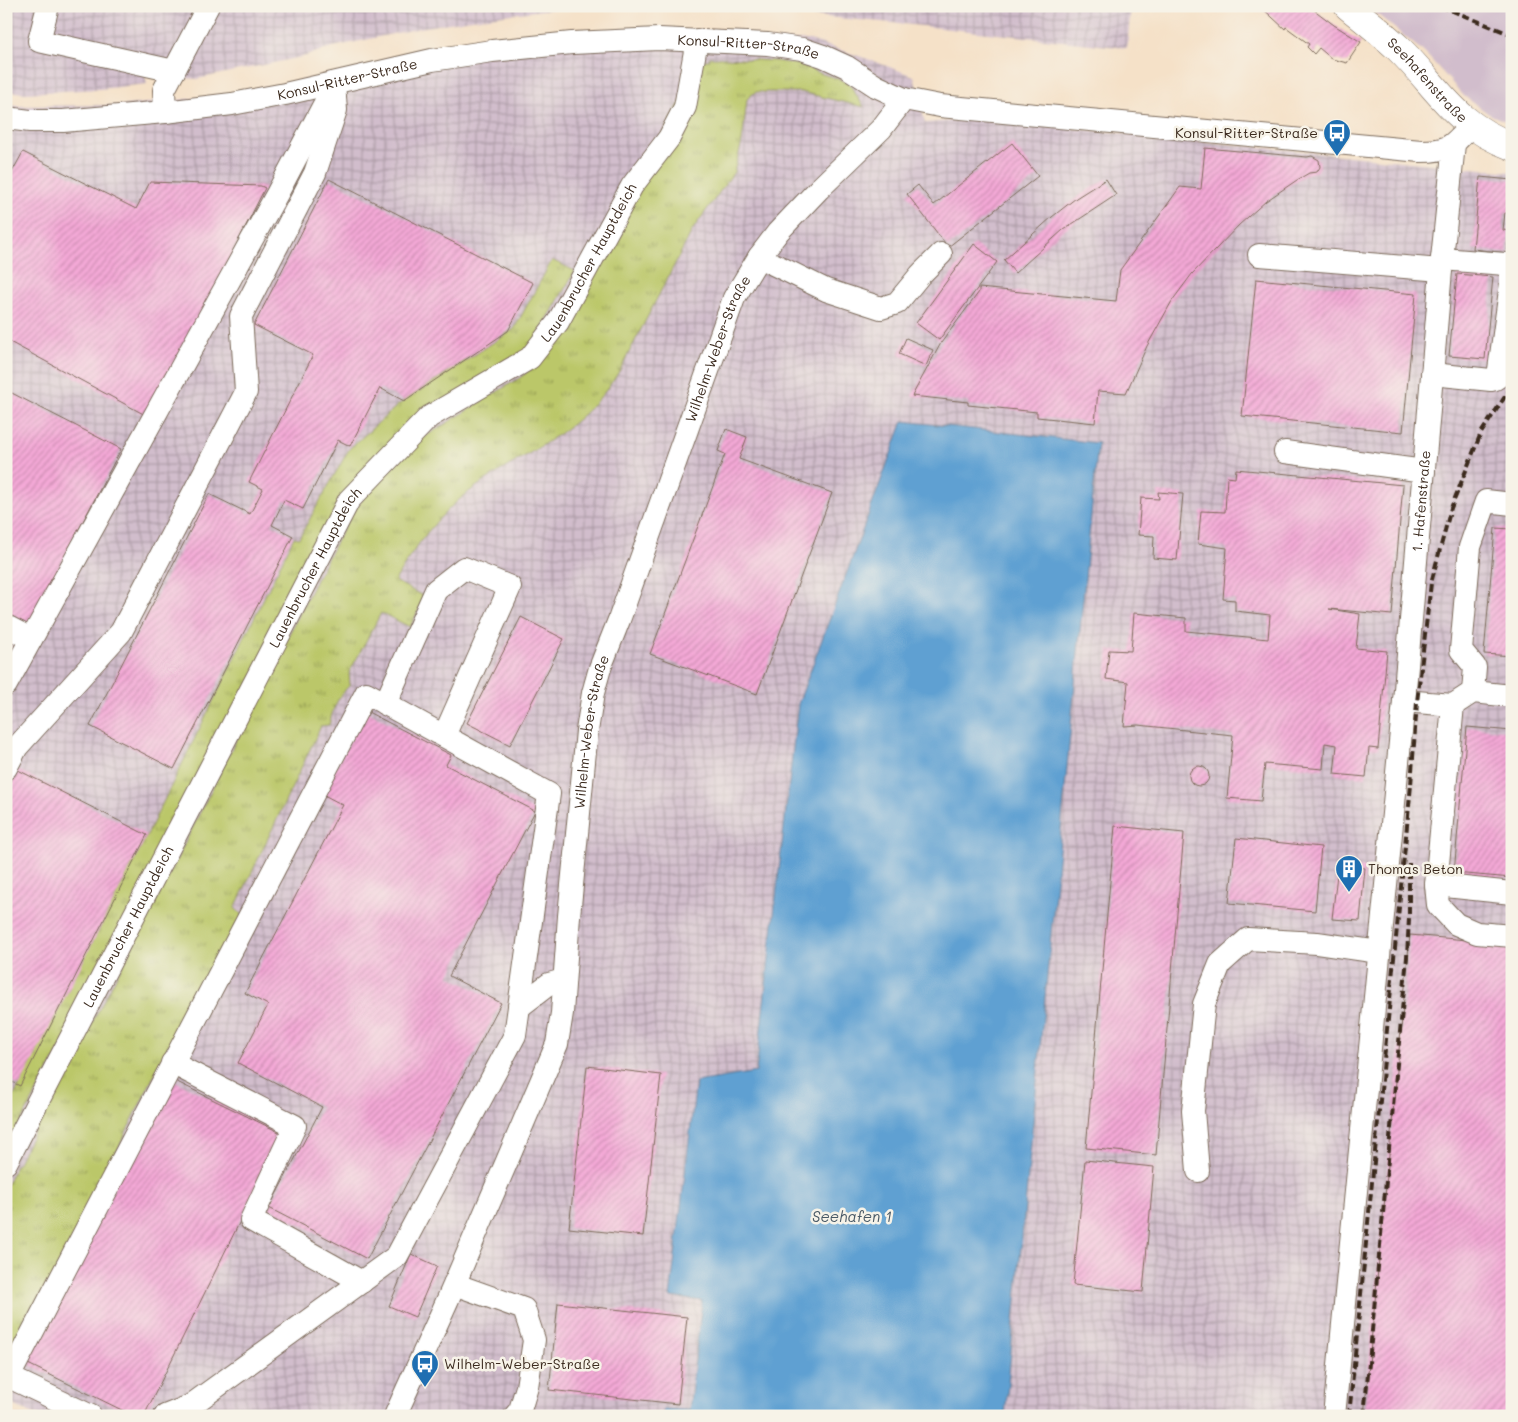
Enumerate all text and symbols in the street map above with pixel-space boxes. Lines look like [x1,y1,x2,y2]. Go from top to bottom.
street label: Konsul-Ritter-Straße [677,30,822,63]
street label: Seehafenstraße [1384,33,1472,127]
street label: Konsul-Ritter-Straße [276,54,419,104]
bus stop icon: Konsul-Ritter-Straße [1322,118,1352,157]
place label: Konsul-Ritter-Straße [1175,123,1318,142]
street label: Lauenbrucher Hauptdeich [536,180,641,346]
street label: Wilhelm-Weber-Straße [680,272,755,425]
street label: 1. Hafenstraße [1407,450,1435,553]
street label: Lauenbrucher Hauptdeich [264,483,365,651]
street label: Wilhelm-Weber-Straße [569,652,613,810]
street label: Lauenbrucher Hauptdeich [78,842,177,1011]
building icon: Thomas Beton [1334,854,1364,893]
place label: Thomas Beton [1368,859,1463,878]
water label: Seehafen 1 [812,1206,892,1226]
bus stop icon: Wilhelm-Weber-Straße [410,1349,440,1388]
place label: Wilhelm-Weber-Straße [444,1354,600,1373]

